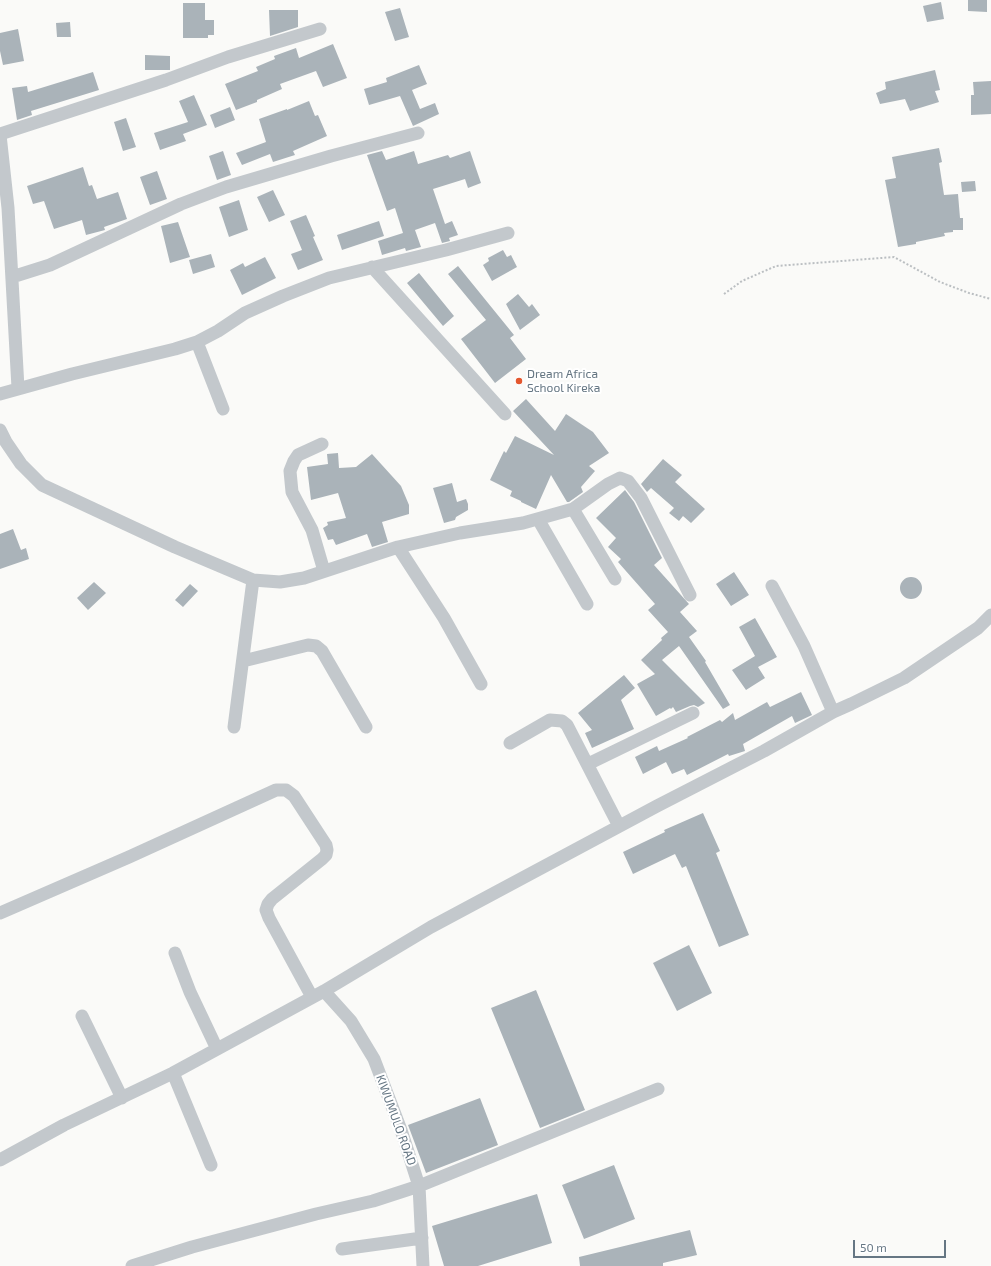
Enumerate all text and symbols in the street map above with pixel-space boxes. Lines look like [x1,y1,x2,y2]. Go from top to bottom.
place label: Dream Africa School Kireka [527,367,600,395]
marker: Dream Africa School Kireka [514,376,524,386]
street label: KIWUMULO ROAD [373,1073,419,1167]
scale bar [855,1232,948,1258]
text: 50 m [860,1240,887,1254]

